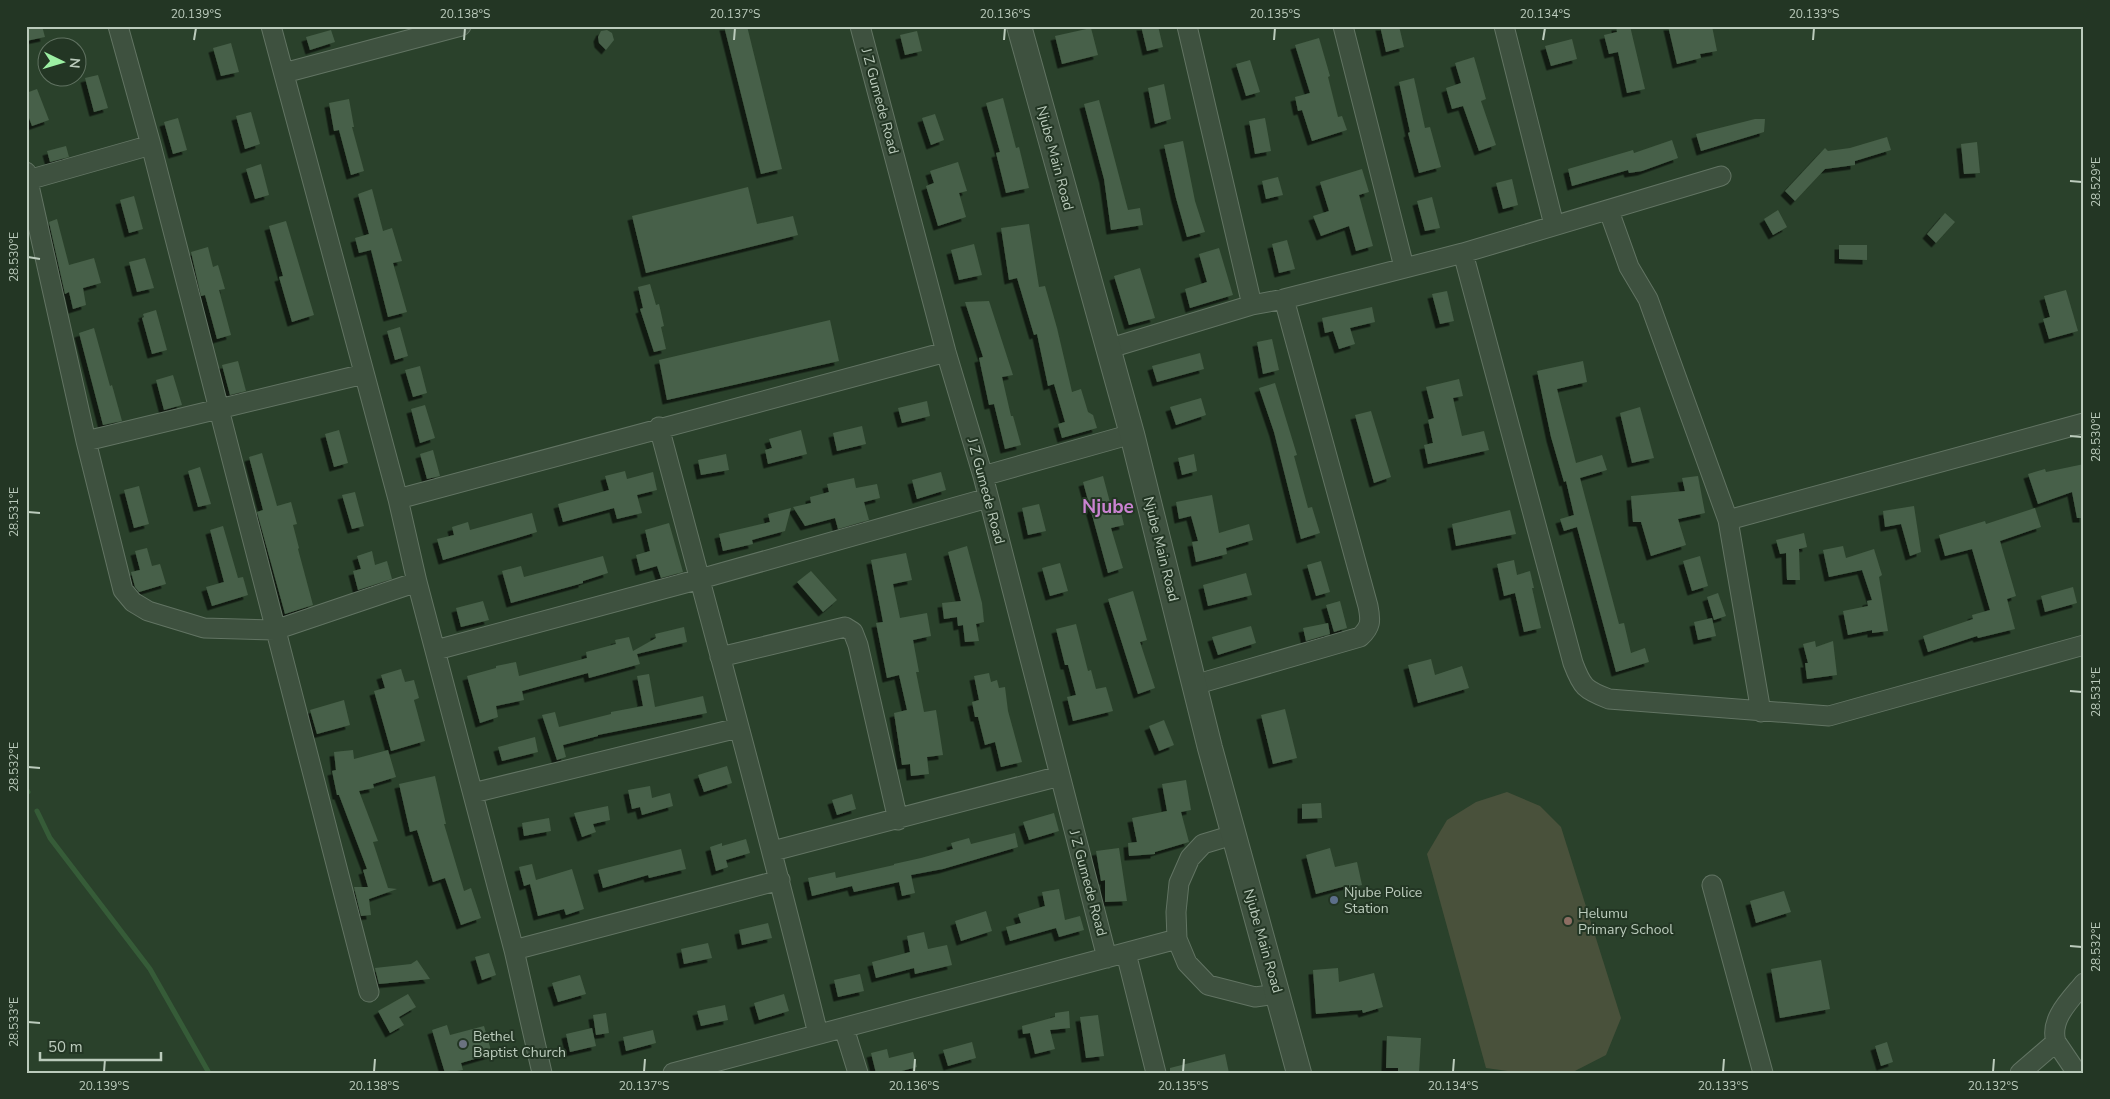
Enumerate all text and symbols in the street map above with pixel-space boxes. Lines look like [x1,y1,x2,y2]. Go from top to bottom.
text: 20.139°S [171,6,221,22]
text: 20.138°S [440,6,490,22]
text: 20.137°S [710,6,760,22]
text: 20.136°S [980,6,1030,22]
text: 20.135°S [1250,6,1300,22]
text: 20.134°S [1520,6,1570,22]
text: 20.133°S [1789,6,1839,22]
north arrow [38,38,88,88]
street label: J Z Gumede Road [856,45,903,156]
text: N [65,57,84,69]
street label: Njube Main Road [1032,104,1078,212]
text: 28.529°E [2088,157,2104,207]
text: 28.530°E [6,232,22,282]
text: 28.530°E [2088,412,2104,462]
street label: J Z Gumede Road [962,435,1009,546]
text: 28.531°E [6,487,22,537]
district label: Njube [1082,494,1134,520]
street label: Njube Main Road [1139,495,1183,603]
text: 28.531°E [2088,667,2104,717]
text: 28.532°E [6,742,22,792]
street label: J Z Gumede Road [1064,827,1111,938]
place label: Njube Police Station [1344,883,1422,918]
street label: Njube Main Road [1239,887,1287,995]
marker: Njube Police Station [1328,894,1340,906]
place label: Helumu Primary School [1578,904,1674,939]
marker: Helumu Primary School [1562,915,1574,927]
text: 28.532°E [2088,922,2104,972]
text: 28.533°E [6,997,22,1047]
place label: Bethel Baptist Church [473,1027,566,1062]
scale bar [40,1029,161,1061]
text: 50 m [48,1037,83,1057]
marker: Bethel Baptist Church [457,1038,469,1050]
text: 20.139°S [79,1078,129,1094]
text: 20.138°S [349,1078,399,1094]
text: 20.137°S [619,1078,669,1094]
text: 20.136°S [889,1078,939,1094]
text: 20.135°S [1158,1078,1208,1094]
text: 20.134°S [1428,1078,1478,1094]
text: 20.133°S [1698,1078,1748,1094]
text: 20.132°S [1968,1078,2018,1094]

